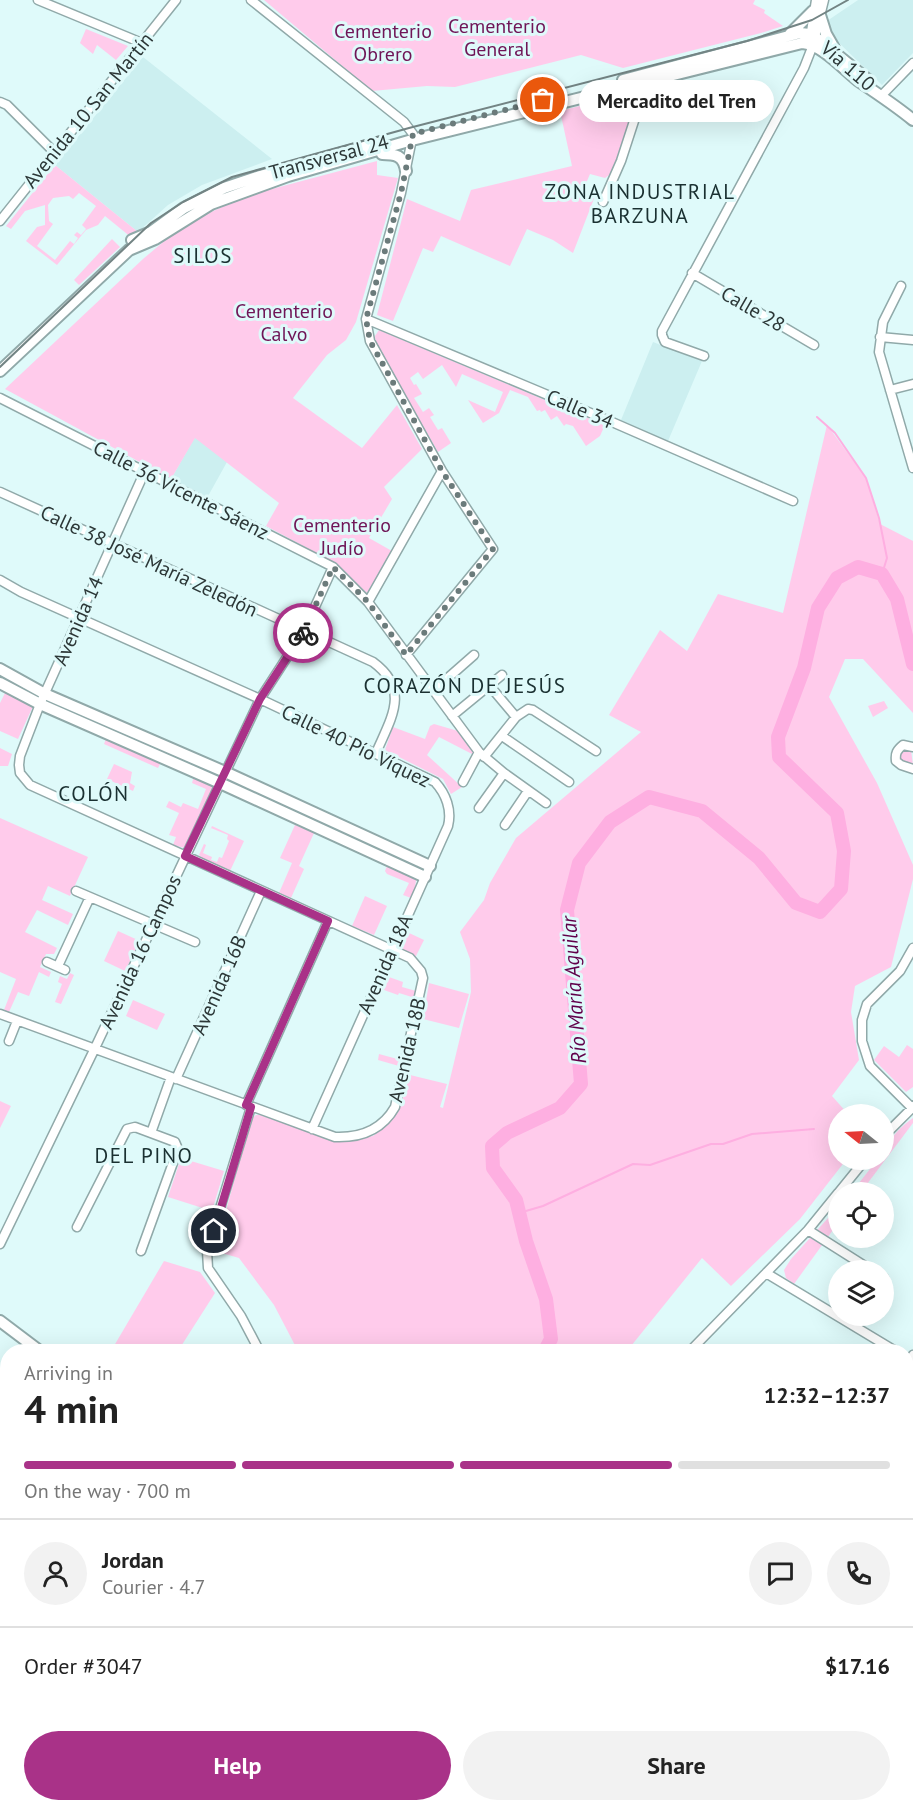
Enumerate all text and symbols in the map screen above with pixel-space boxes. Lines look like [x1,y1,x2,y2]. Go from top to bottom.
park label: Cementerio General [448,13,546,62]
park label: Cementerio Obrero [334,18,432,67]
street label: Avenida 10 San Martín [17,27,159,193]
street label: Vía 110 [815,35,881,97]
pin [517,74,568,125]
callout: Mercadito del Tren [579,79,774,121]
icon: bag [526,83,559,116]
text: Mercadito del Tren [597,88,756,114]
street label: Transversal 24 [266,129,392,185]
district label: ZONA INDUSTRIAL BARZUNA [544,178,736,229]
district label: SILOS [173,242,233,269]
street label: Calle 28 [716,280,790,338]
park label: Cementerio Calvo [235,298,333,347]
street label: Calle 34 [543,383,617,435]
street label: Calle 36 Vicente Sáenz [89,434,273,546]
street label: Calle 38 José María Zeledón [36,499,262,623]
park label: Cementerio Judío [293,512,391,561]
street label: Avenida 14 [47,572,109,670]
courier [273,603,333,663]
icon: bike [287,617,320,650]
district label: CORAZÓN DE JESÚS [364,672,566,699]
street label: Calle 40 Pío Víquez [277,699,435,793]
district label: COLÓN [58,780,130,807]
street label: Avenida 16 Campos [93,871,187,1033]
street label: Avenida 18A [351,910,419,1018]
water label: Río María Aguilar [555,913,592,1065]
street label: Avenida 16B [185,931,253,1039]
street label: Avenida 18B [382,995,432,1105]
north arrow [828,1104,894,1170]
map controls [828,1104,894,1326]
district label: DEL PINO [95,1142,193,1169]
button: locate [828,1182,894,1248]
pin [188,1205,239,1256]
icon: home [197,1214,230,1247]
button: layers [828,1260,894,1326]
text: Arriving in [24,1360,113,1386]
text: 12:32–12:37 [764,1381,890,1409]
text: 4 min [24,1383,119,1434]
text: On the way · 700 m [24,1478,191,1504]
button: person [24,1542,87,1605]
button: chat [749,1542,812,1605]
button: phone [827,1542,890,1605]
text: Jordan [102,1546,164,1574]
text: Courier · 4.7 [102,1574,205,1600]
text: Order #3047 [24,1652,143,1680]
text: $17.16 [825,1652,890,1680]
button: Help [24,1731,451,1800]
button: Share [463,1731,890,1800]

